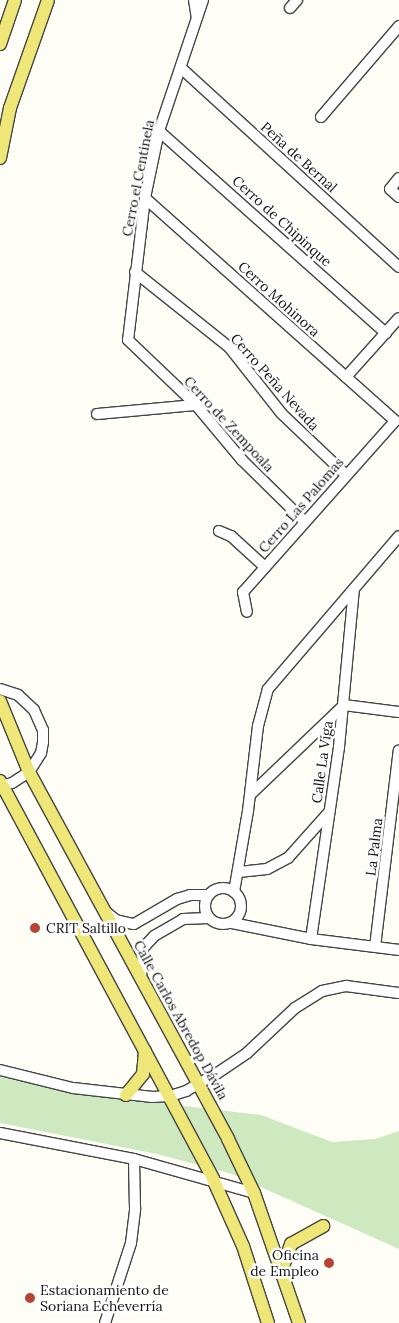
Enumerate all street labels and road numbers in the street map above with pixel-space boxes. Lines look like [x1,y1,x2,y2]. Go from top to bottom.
street label: Cerro el Centinela [118,118,158,238]
street label: Peña de Bernal [257,118,341,196]
street label: Cerro de Chipinque [229,172,335,270]
street label: Cerro Mohinora [235,258,323,340]
street label: Cerro Peña Nevada [227,330,323,434]
street label: Cerro de Zempoala [180,373,278,475]
street label: Cerro Las Palomas [255,454,347,556]
street label: Calle La Viga [308,720,336,804]
street label: La Palma [362,817,386,877]
street label: Calle Carlos Abredop Dávila [130,937,232,1103]

